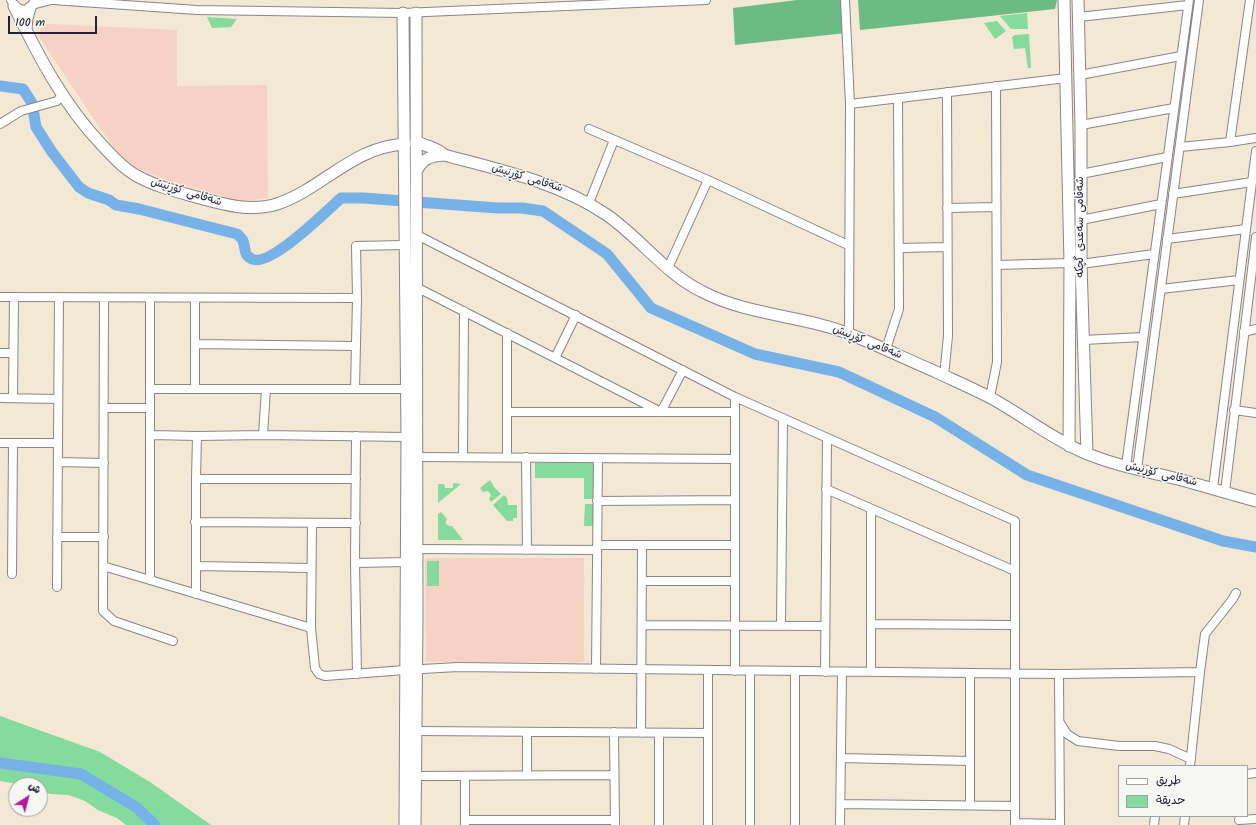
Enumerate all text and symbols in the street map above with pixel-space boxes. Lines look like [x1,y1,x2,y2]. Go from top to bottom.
scale bar [10,8,99,34]
text: 100 m [15,13,45,32]
street label: شەقامی کۆڕنیش [490,162,564,196]
street label: شەقامی کۆڕنیش [149,176,223,210]
street label: شەقامی سەعدی گچکە [1074,177,1088,277]
street label: شەقامی کۆڕنیش [830,323,904,363]
street label: شەقامی کۆڕنیش [1124,460,1198,490]
legend [1118,765,1248,817]
text: طريق [1156,771,1181,790]
north arrow [8,777,48,817]
text: ش [24,777,45,799]
text: حديقة [1156,791,1185,810]

